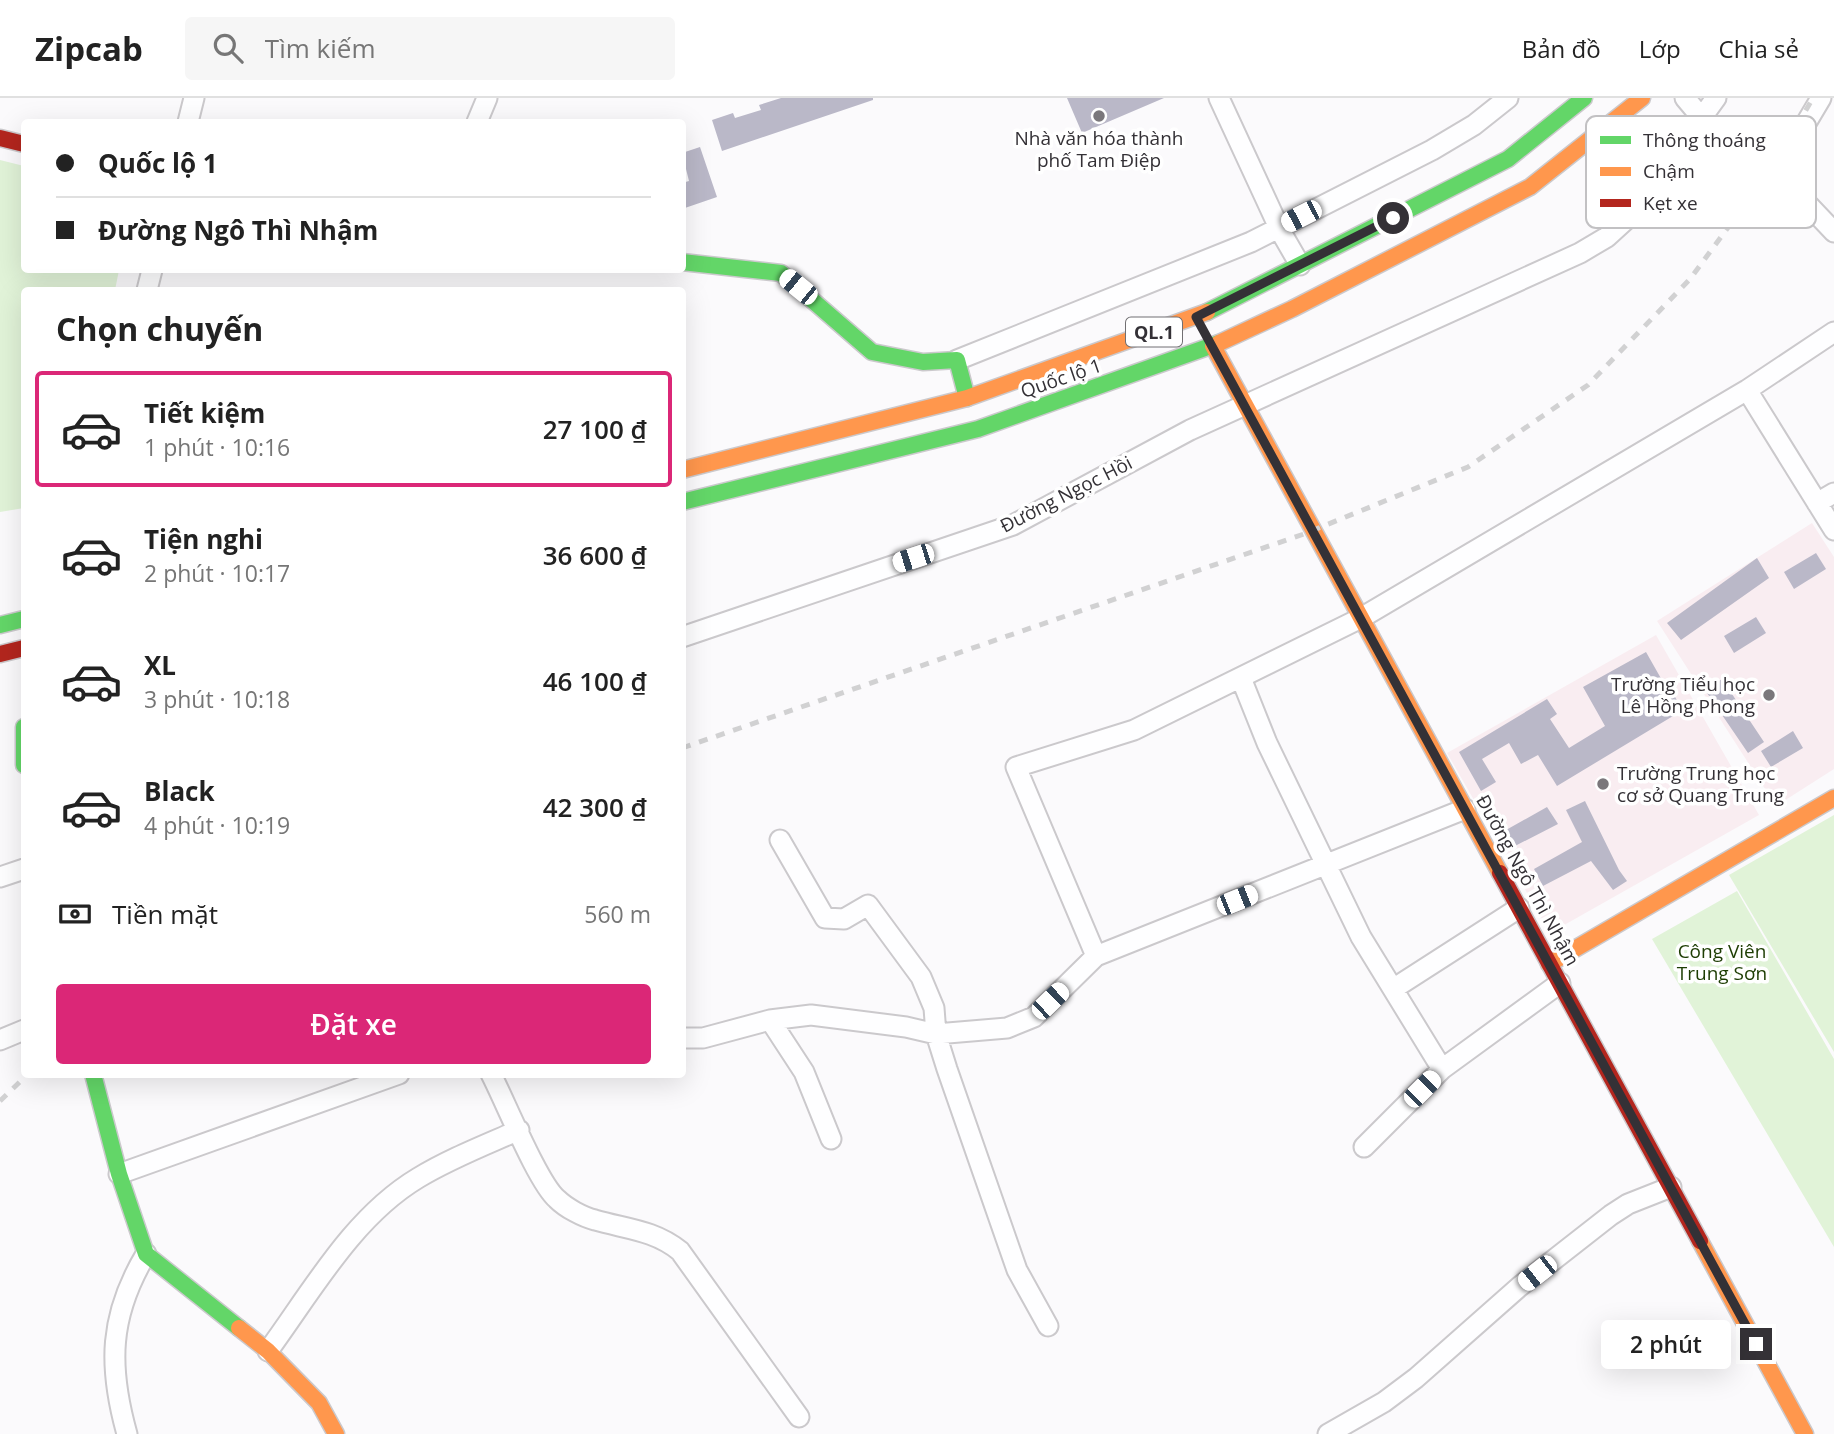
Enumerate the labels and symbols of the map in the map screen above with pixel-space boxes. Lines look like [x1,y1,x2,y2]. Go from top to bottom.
marker: Nhà văn hóa thành phố Tam Điệp [1091,108,1107,124]
legend [1586,116,1816,228]
place label: Nhà văn hóa thành phố Tam Điệp [1015,125,1183,173]
text: Thông thoáng [1643,127,1766,153]
text: Chậm [1643,158,1695,184]
text: Kẹt xe [1643,190,1698,216]
car [1278,197,1325,235]
route start [1377,202,1409,234]
car [776,266,821,308]
road number: QL.1 [1126,318,1182,346]
street label: Quốc lộ 1 [1017,352,1105,404]
street label: Đường Ngọc Hồi [995,449,1137,539]
car [890,542,937,574]
place label: Trường Tiểu học Lê Hồng Phong [1611,671,1755,719]
marker: Trường Tiểu học Lê Hồng Phong [1761,687,1777,703]
place label: Trường Trung học cơ sở Quang Trung [1617,760,1784,808]
marker: Trường Trung học cơ sở Quang Trung [1595,776,1611,792]
street label: Đường Ngô Thì Nhậm [1470,790,1586,970]
car [1214,882,1261,918]
park label: Công Viên Trung Sơn [1677,938,1767,986]
car [1028,979,1073,1023]
car [1400,1067,1445,1111]
car [1514,1252,1561,1294]
callout: 2 phút [1602,1320,1732,1368]
route end [1740,1328,1772,1360]

